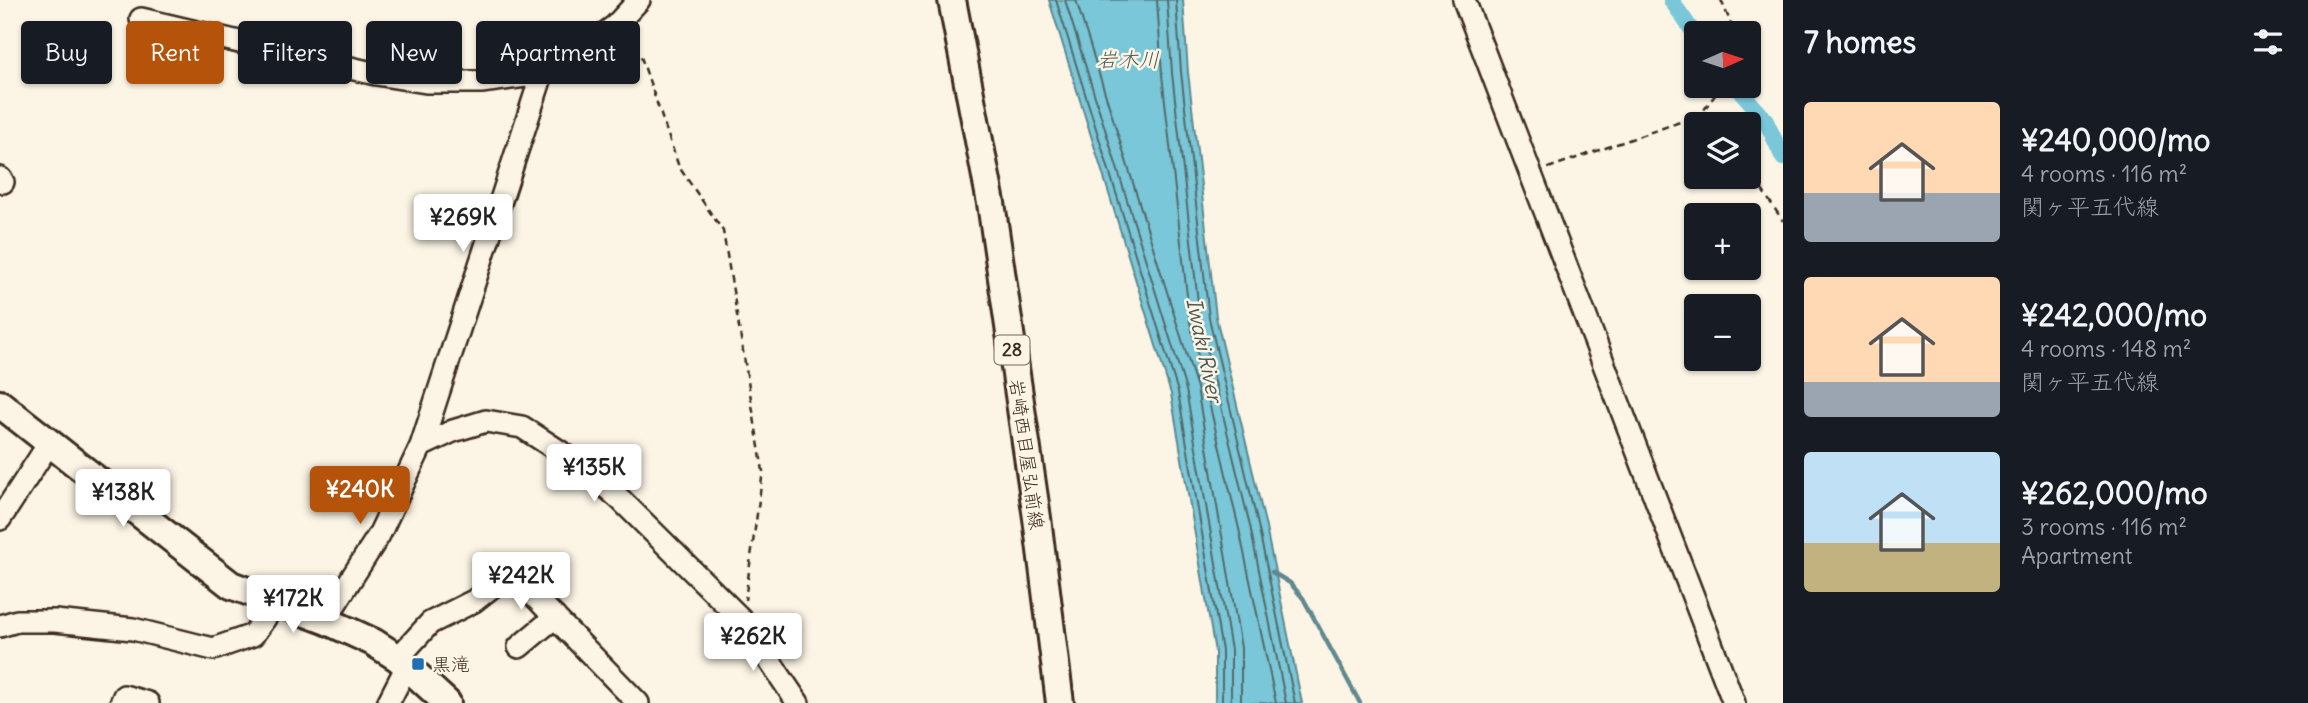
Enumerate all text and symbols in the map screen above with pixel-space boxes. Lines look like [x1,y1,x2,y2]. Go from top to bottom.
chip: Buy [21,21,112,84]
chip: Rent [126,21,224,84]
chip: Filters [238,21,352,84]
chip: New [366,21,462,84]
chip: Apartment [476,21,640,84]
north arrow [1684,21,1760,98]
map controls [1684,21,1761,371]
text: 7 homes [1804,23,1916,61]
icon: filters [2249,23,2287,61]
water label: 岩木川 [1097,46,1160,73]
button: layers [1684,112,1761,189]
text: ¥240,000/mo [2021,121,2210,159]
icon: home [1860,130,1944,214]
text: 4 rooms · 116 m² [2021,159,2187,188]
text: 関ヶ平五代線 [2021,192,2159,221]
pin: ¥269K [414,194,512,254]
text: ¥269K [430,202,496,231]
button: + [1684,203,1761,280]
button: − [1684,294,1761,371]
water label: Iwaki River [1180,296,1229,407]
text: ¥242,000/mo [2021,296,2207,334]
icon: home [1860,305,1944,389]
text: 4 rooms · 148 m² [2021,334,2191,363]
road number: 28 [995,336,1030,364]
text: 関ヶ平五代線 [2021,367,2159,396]
street label: 岩崎西目屋弘前線 [1005,377,1049,531]
pin: ¥135K [545,444,643,504]
text: ¥135K [562,452,626,481]
pin: ¥240K [311,466,409,526]
pin: ¥138K [74,470,172,529]
text: ¥240K [326,474,394,503]
text: ¥262,000/mo [2021,474,2208,512]
text: ¥138K [91,477,155,506]
icon: home [1860,480,1944,564]
text: 3 rooms · 116 m² [2021,512,2187,541]
text: Apartment [2021,541,2133,570]
pin: ¥242K [472,552,570,612]
text: ¥242K [488,560,554,589]
pin: ¥172K [244,576,342,635]
text: ¥172K [263,583,323,612]
pin: ¥262K [704,614,802,673]
text: ¥262K [720,621,786,650]
place label: 黒滝 [432,652,470,676]
marker: 黒滝 [410,656,426,672]

